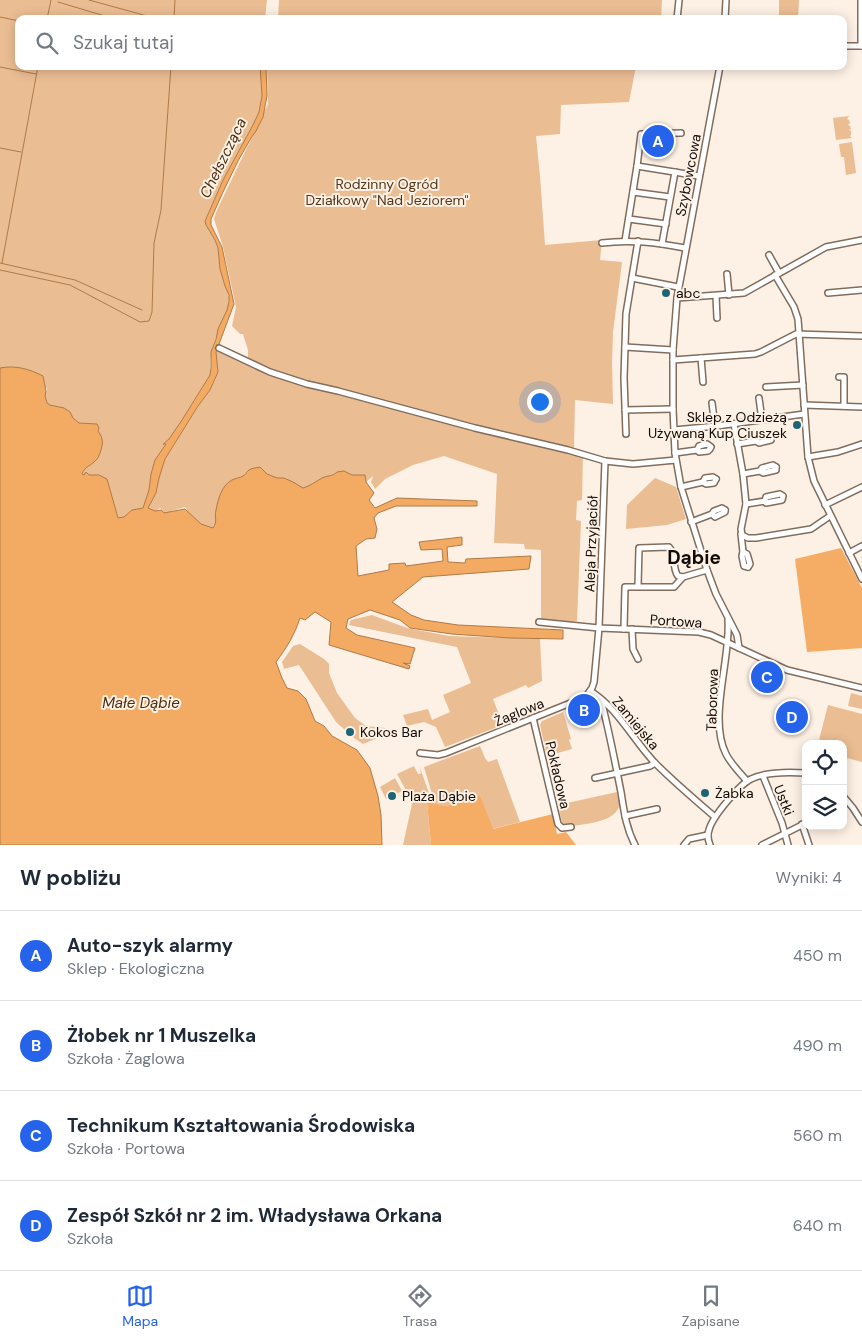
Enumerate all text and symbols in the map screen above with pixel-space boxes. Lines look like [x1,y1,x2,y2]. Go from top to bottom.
search box [15,15,847,70]
icon: search [33,29,61,57]
text: Szukaj tutaj [73,30,174,55]
water label: Chełszcząca [195,115,251,201]
pin: A [642,122,674,160]
street label: Szybowcowa [671,132,705,218]
park label: Rodzinny Ogród Działkowy "Nad Jeziorem" [306,175,468,209]
place label: abc [676,284,700,302]
marker: abc [660,287,672,299]
your location [527,389,553,415]
place label: Sklep z Odzieżą Używaną Kup Ciuszek [648,408,787,442]
marker: Sklep z Odzieżą Używaną Kup Ciuszek [791,419,803,431]
street label: Aleja Przyjaciół [580,495,602,593]
district label: Dąbie [667,545,721,570]
street label: Portowa [649,610,703,632]
pin: C [751,658,783,696]
street label: Taborowa [702,668,722,732]
pin: B [568,691,600,729]
water label: Małe Dąbie [102,693,180,713]
street label: Zamiejska [609,693,663,753]
street label: Żaglowa [491,694,547,730]
pin: D [776,698,808,736]
place label: Kokos Bar [360,723,423,741]
marker: Kokos Bar [344,726,356,738]
street label: Pokładowa [541,739,575,811]
map controls [802,740,847,830]
button: locate [802,740,847,785]
street label: Ustki [770,782,798,818]
place label: Żabka [715,784,754,802]
button: layers [802,785,847,830]
place label: Plaża Dąbie [402,787,476,805]
marker: Żabka [699,787,711,799]
marker: Plaża Dąbie [386,790,398,802]
text: W pobliżu [20,864,121,892]
text: Wyniki: 4 [775,867,842,888]
text: Auto-szyk alarmy [67,933,233,958]
text: A [30,945,42,966]
text: 450 m [793,945,842,966]
text: Sklep · Ekologiczna [67,958,205,979]
text: Żłobek nr 1 Muszelka [67,1023,256,1048]
text: B [31,1035,41,1056]
text: 490 m [793,1035,842,1056]
text: Szkoła · Żaglowa [67,1048,185,1069]
text: Technikum Kształtowania Środowiska [67,1113,415,1138]
text: C [30,1125,42,1146]
text: 560 m [793,1125,842,1146]
text: Szkoła · Portowa [67,1138,185,1159]
text: Zespół Szkół nr 2 im. Władysława Orkana [67,1203,442,1228]
text: D [30,1215,42,1236]
text: 640 m [793,1215,842,1236]
text: Szkoła [67,1228,113,1249]
tab: Mapa [122,1282,158,1330]
tab: Trasa [403,1282,437,1330]
tab: Zapisane [682,1282,740,1330]

